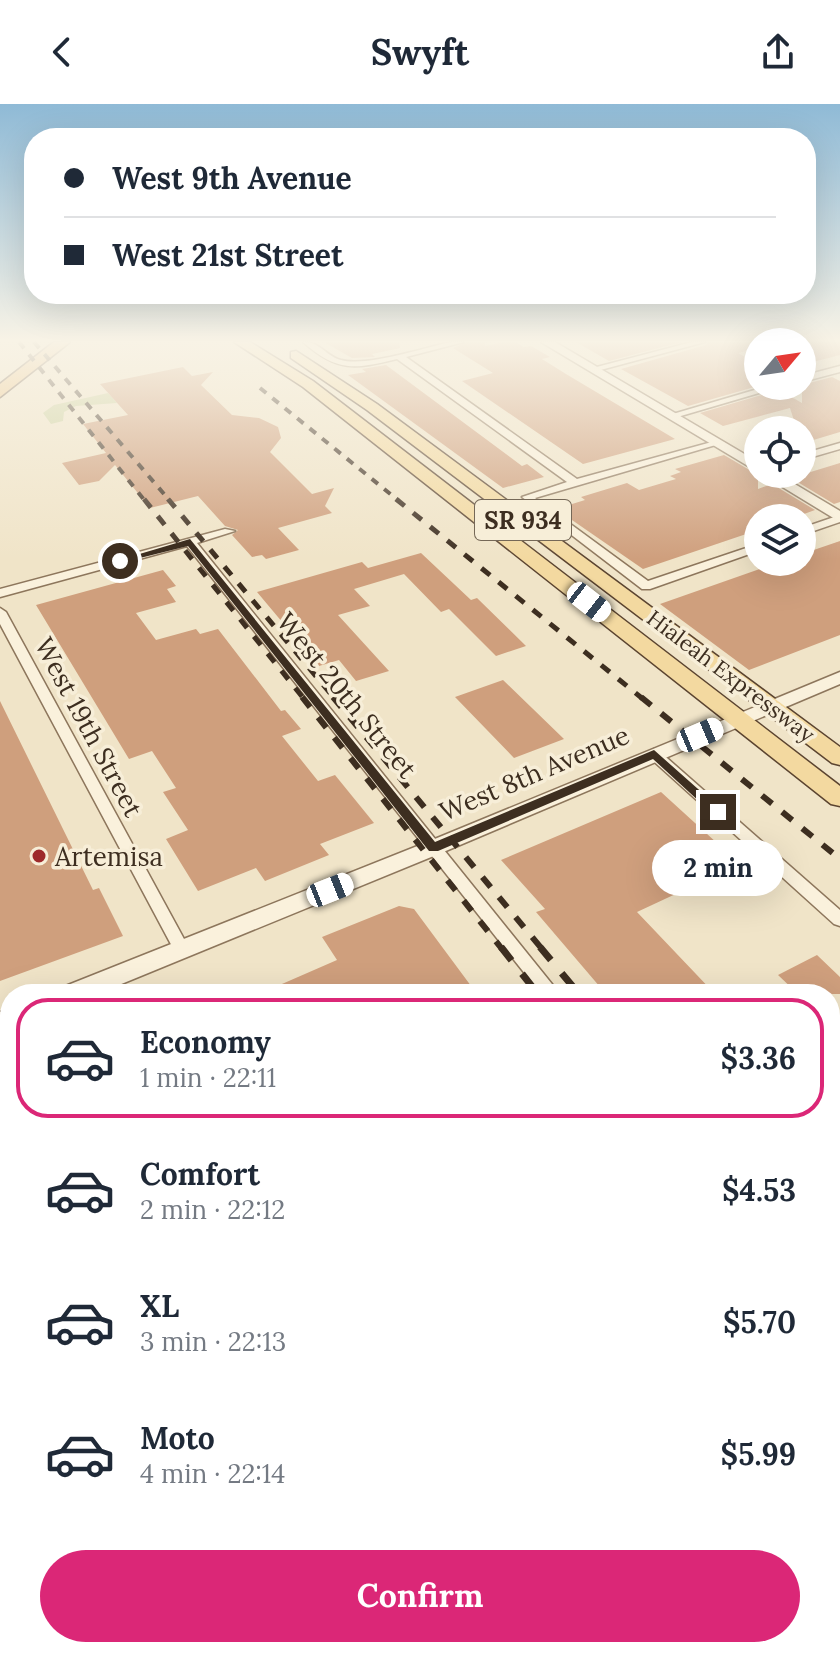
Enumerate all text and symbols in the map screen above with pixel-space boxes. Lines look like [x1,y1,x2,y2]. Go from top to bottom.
text: Swyft [371,29,469,75]
icon: back [40,30,84,74]
icon: share [756,30,800,74]
text: West 9th Avenue [112,159,352,197]
text: West 21st Street [112,236,343,274]
north arrow [744,328,816,400]
map controls [744,328,816,576]
button: locate [744,416,816,488]
road number: SR 934 [475,500,571,540]
button: layers [744,504,816,576]
route start [102,543,138,579]
car [563,578,615,626]
street label: Hialeah Expressway [642,604,821,748]
street label: West 20th Street [270,605,424,785]
street label: West 19th Street [28,632,150,822]
car [673,715,727,755]
street label: West 8th Avenue [434,718,634,828]
route end [700,794,736,830]
place label: Artemisa [54,840,163,873]
callout: 2 min [652,840,784,896]
marker: Artemisa [30,847,48,865]
text: 2 min [683,851,753,884]
car [303,870,357,910]
icon: car [44,1022,116,1094]
text: Economy [140,1023,271,1061]
text: $3.36 [721,1039,796,1077]
text: 1 min · 22:11 [140,1061,276,1094]
icon: car [44,1154,116,1226]
text: Comfort [140,1155,260,1193]
text: $4.53 [722,1171,796,1209]
text: 2 min · 22:12 [140,1193,285,1226]
icon: car [44,1286,116,1358]
text: XL [140,1287,179,1325]
text: $5.70 [723,1303,796,1341]
text: 3 min · 22:13 [140,1325,286,1358]
icon: car [44,1418,116,1490]
text: Moto [140,1419,215,1457]
text: $5.99 [721,1435,796,1473]
text: 4 min · 22:14 [140,1457,285,1490]
button: Confirm [40,1550,800,1642]

